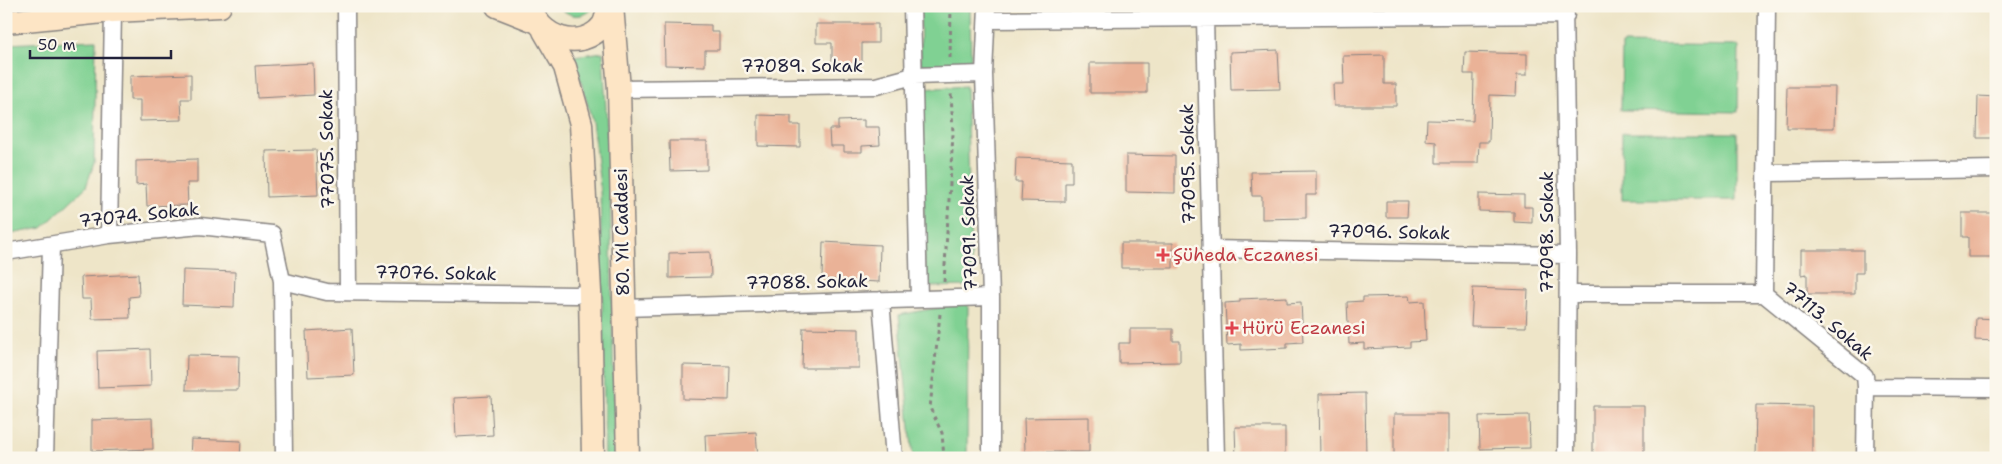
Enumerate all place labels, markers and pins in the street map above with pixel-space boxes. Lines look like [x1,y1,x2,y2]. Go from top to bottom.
place label: Şüheda Eczanesi [1173,243,1319,267]
marker: Şüheda Eczanesi [1157,249,1169,261]
place label: Hürü Eczanesi [1242,316,1366,340]
marker: Hürü Eczanesi [1226,322,1238,334]

